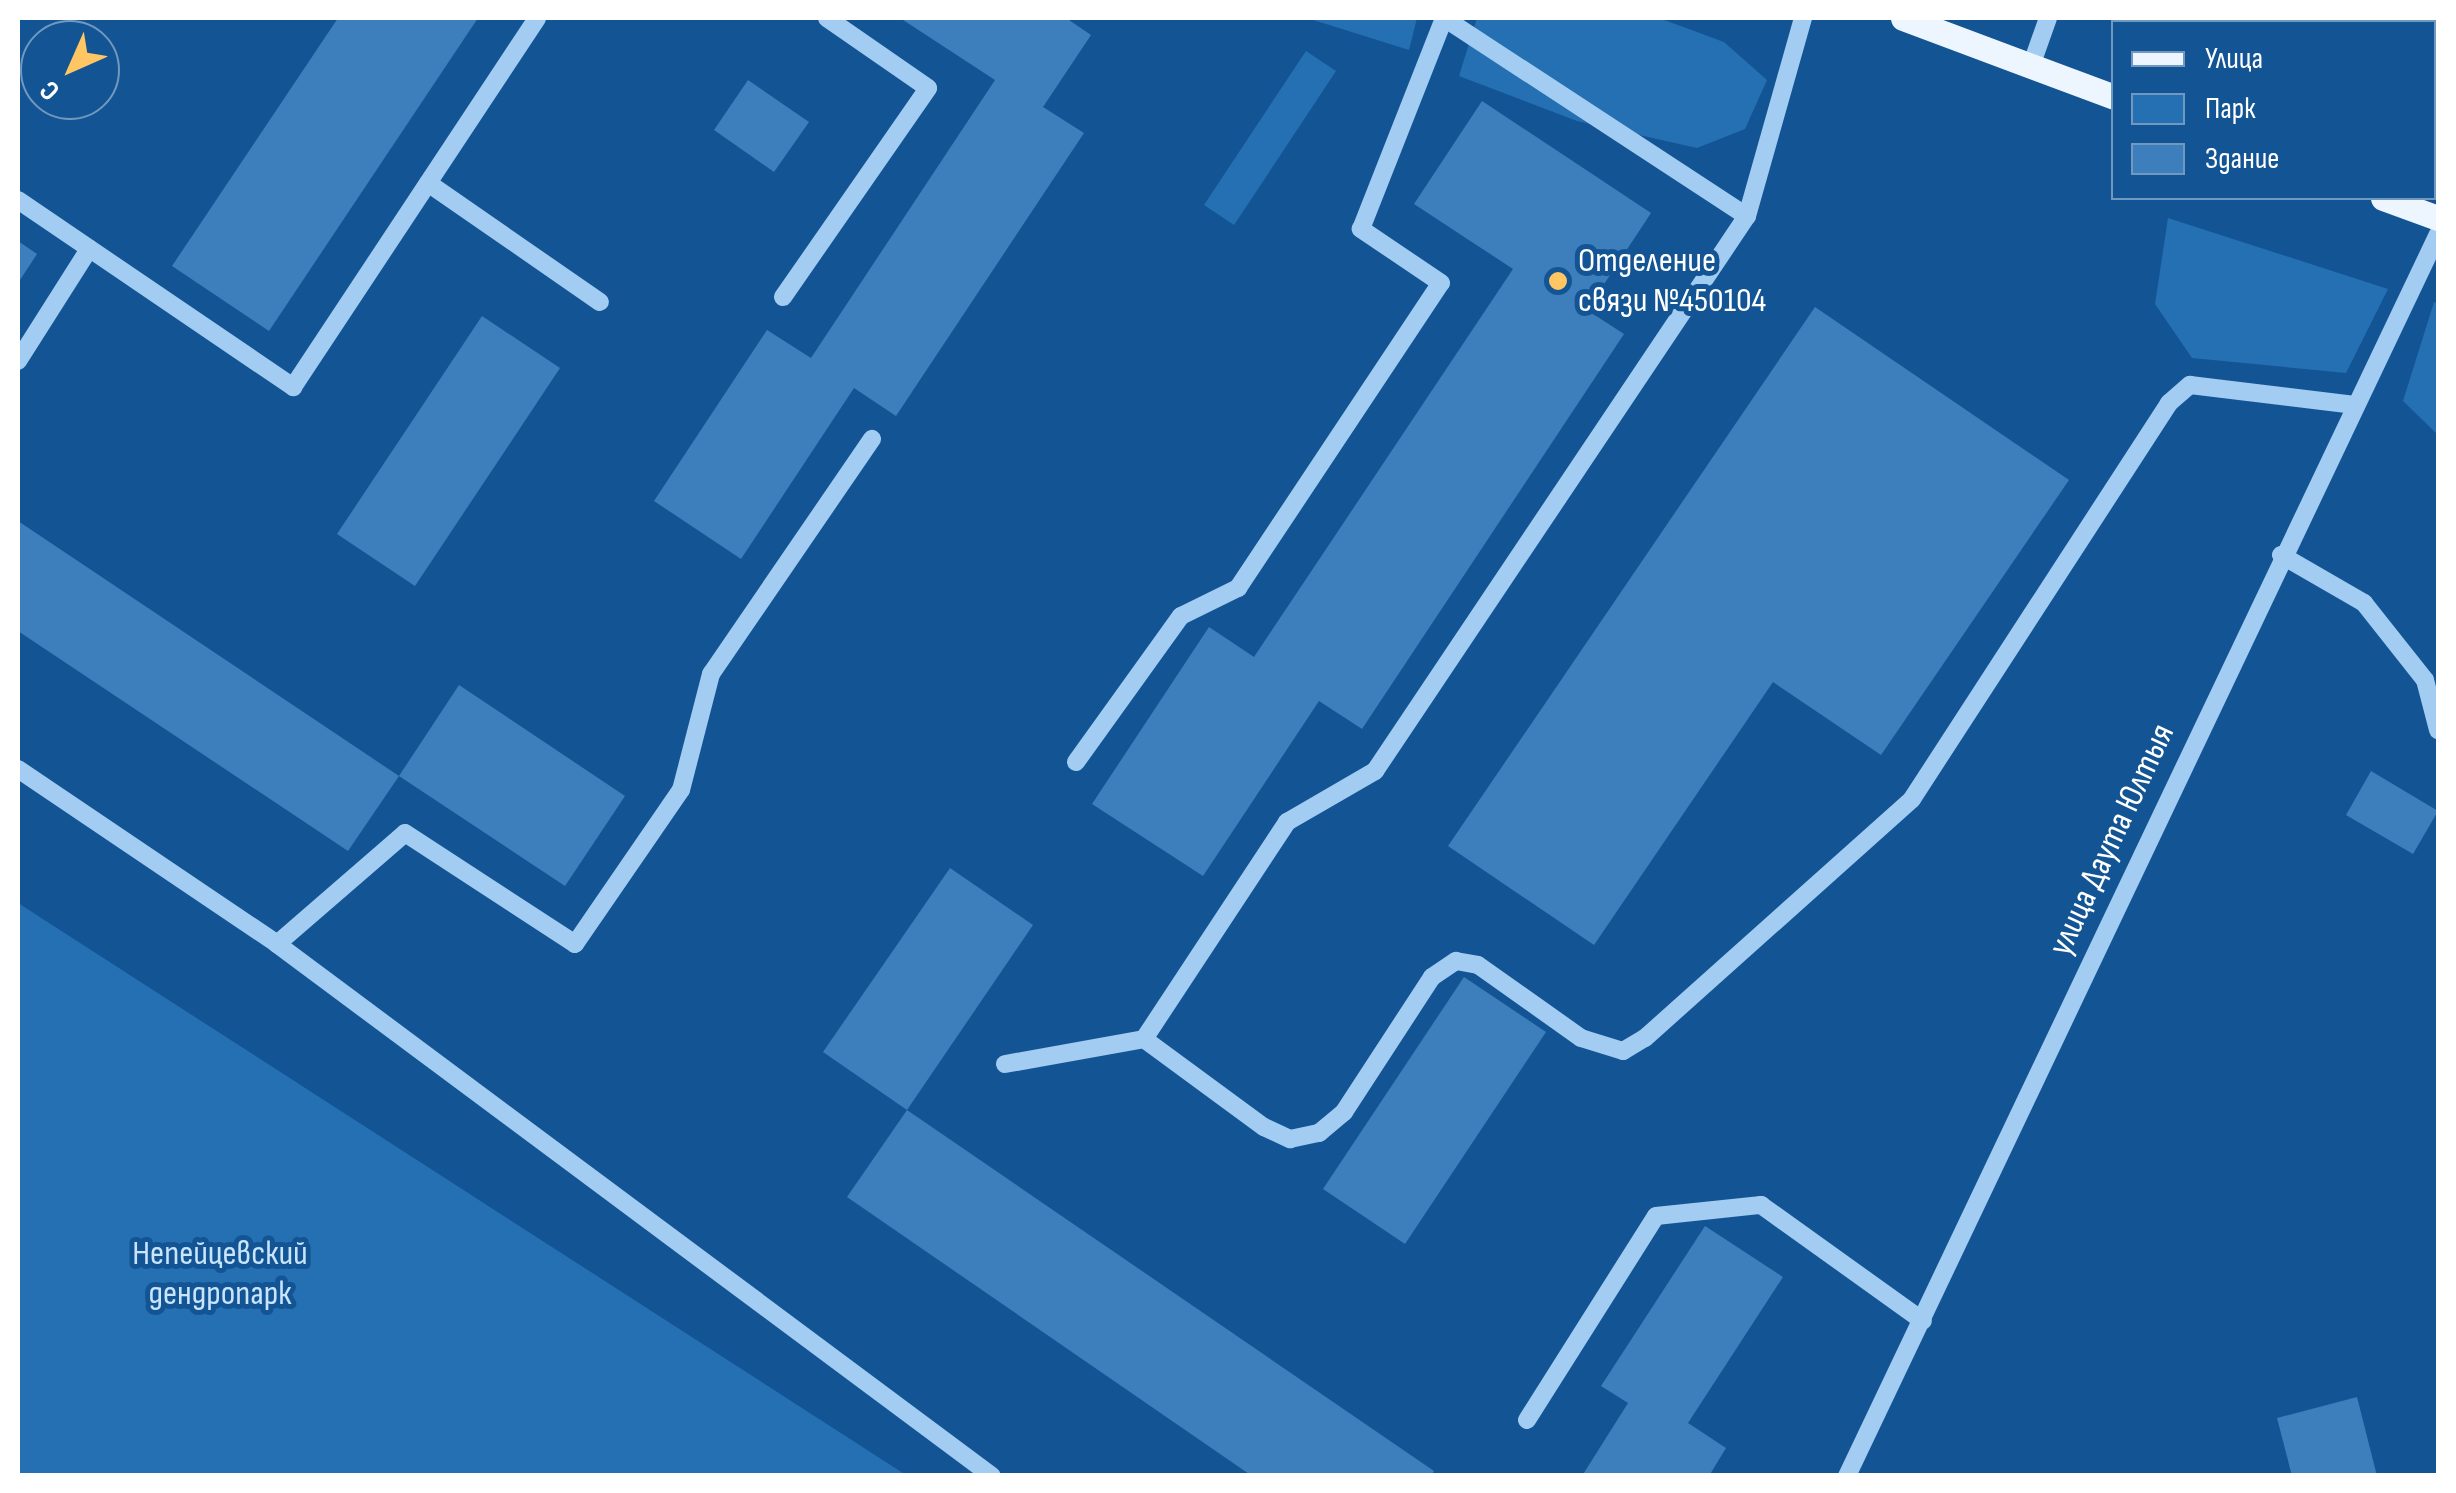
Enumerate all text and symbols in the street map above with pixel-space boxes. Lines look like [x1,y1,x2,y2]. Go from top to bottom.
north arrow [20,20,120,120]
legend [2111,20,2436,200]
text: Улица [2205,41,2263,77]
text: С [33,73,67,107]
text: Парк [2205,91,2256,127]
text: Здание [2205,141,2279,177]
place label: Отделение связи №450104 [1578,240,1766,322]
marker: Отделение связи №450104 [1547,270,1569,292]
street label: улица Даута Юлтыя [2040,717,2184,963]
park label: Непейцевский дендропарк [132,1233,308,1315]

